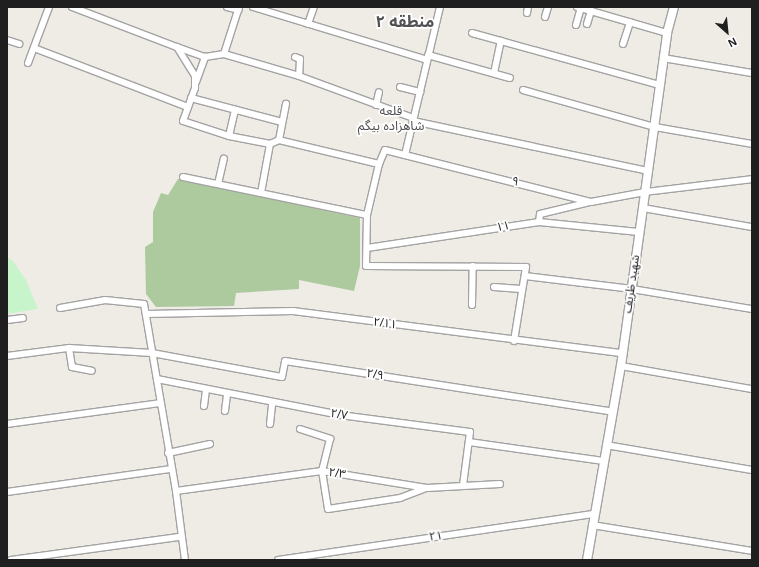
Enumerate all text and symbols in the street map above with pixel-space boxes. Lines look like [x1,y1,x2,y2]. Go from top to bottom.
district label: منطقه ۲ [376,12,434,32]
north arrow [707,12,747,52]
text: N [726,36,739,50]
district label: قلعه شاهزاده بیگم [358,104,424,135]
street label: ۹ [510,174,520,190]
street label: ۱۱ [495,219,511,235]
street label: شهید ظریف [621,254,643,314]
street label: ۲/۱۱ [372,315,398,333]
street label: ۲/۹ [365,367,385,383]
street label: ۲/۷ [329,407,349,423]
street label: ۲/۳ [327,466,347,482]
street label: ۲۱ [428,529,444,545]

